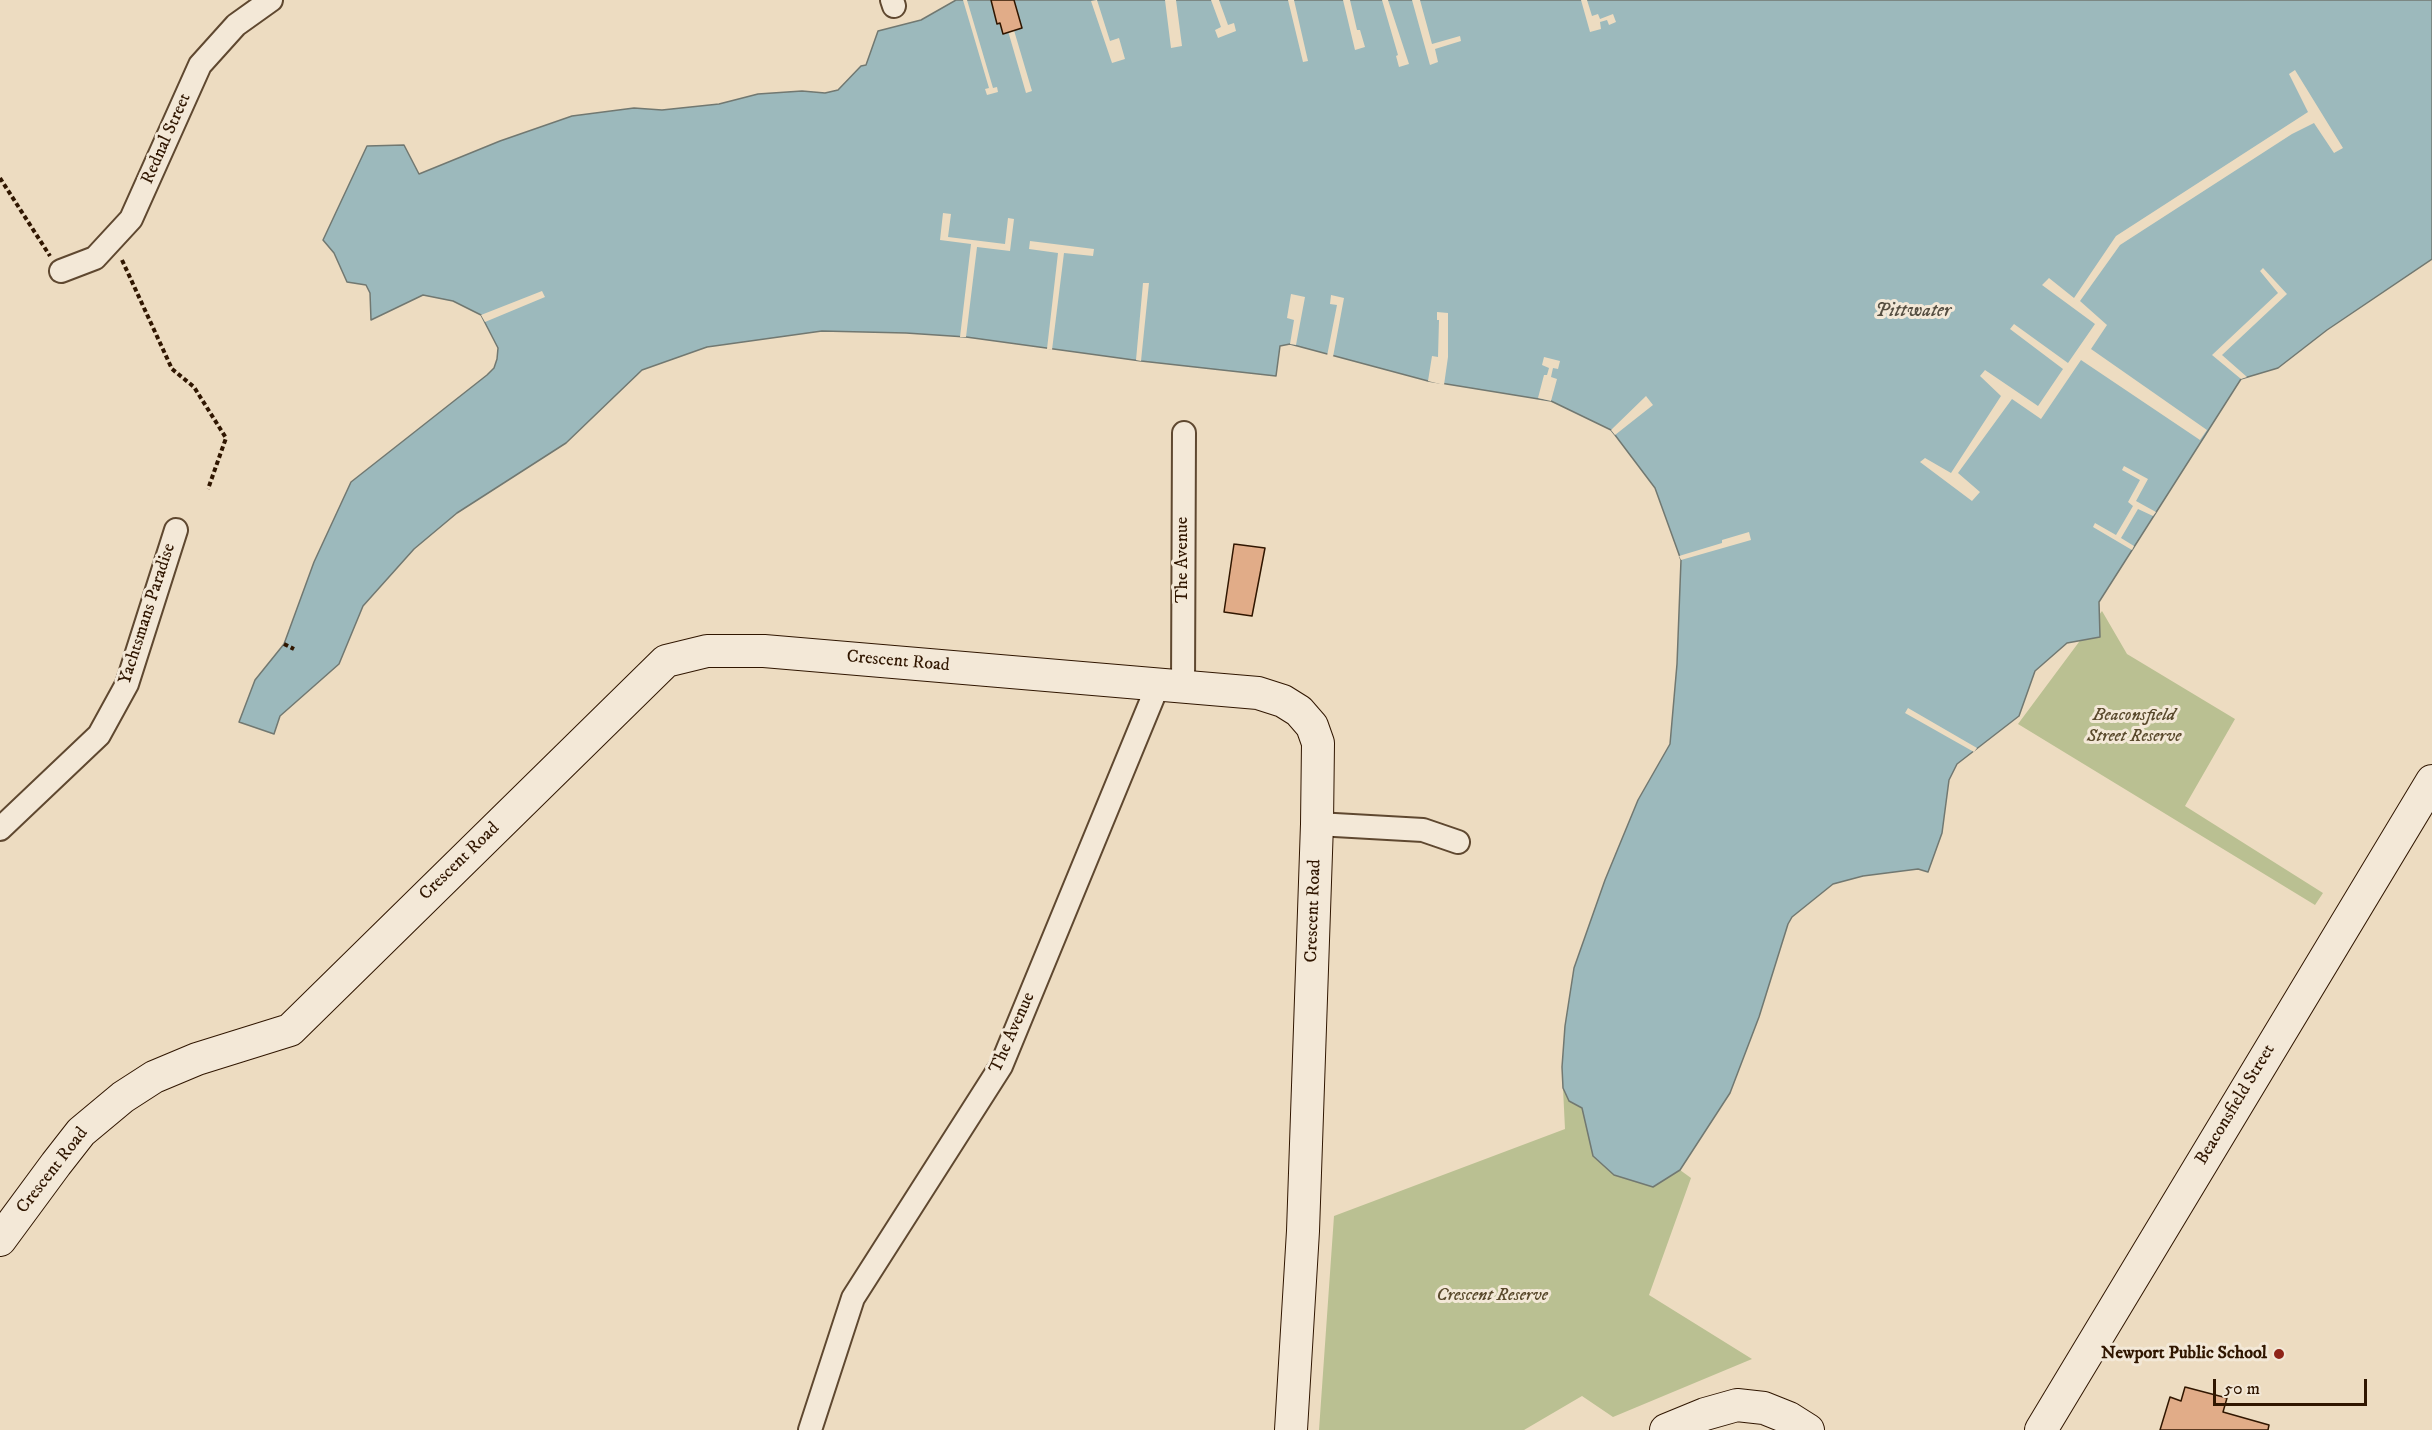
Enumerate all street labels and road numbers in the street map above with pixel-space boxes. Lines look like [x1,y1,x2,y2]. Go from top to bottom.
street label: Rednal Street [137,90,197,188]
street label: The Avenue [1172,517,1194,603]
street label: Yachtsmans Paradise [115,541,181,687]
street label: Crescent Road [846,647,950,677]
street label: Crescent Road [415,818,505,906]
street label: Crescent Road [1301,859,1327,963]
street label: The Avenue [986,989,1040,1077]
street label: Beaconsfield Street [2192,1041,2280,1169]
street label: Crescent Road [13,1124,93,1218]

